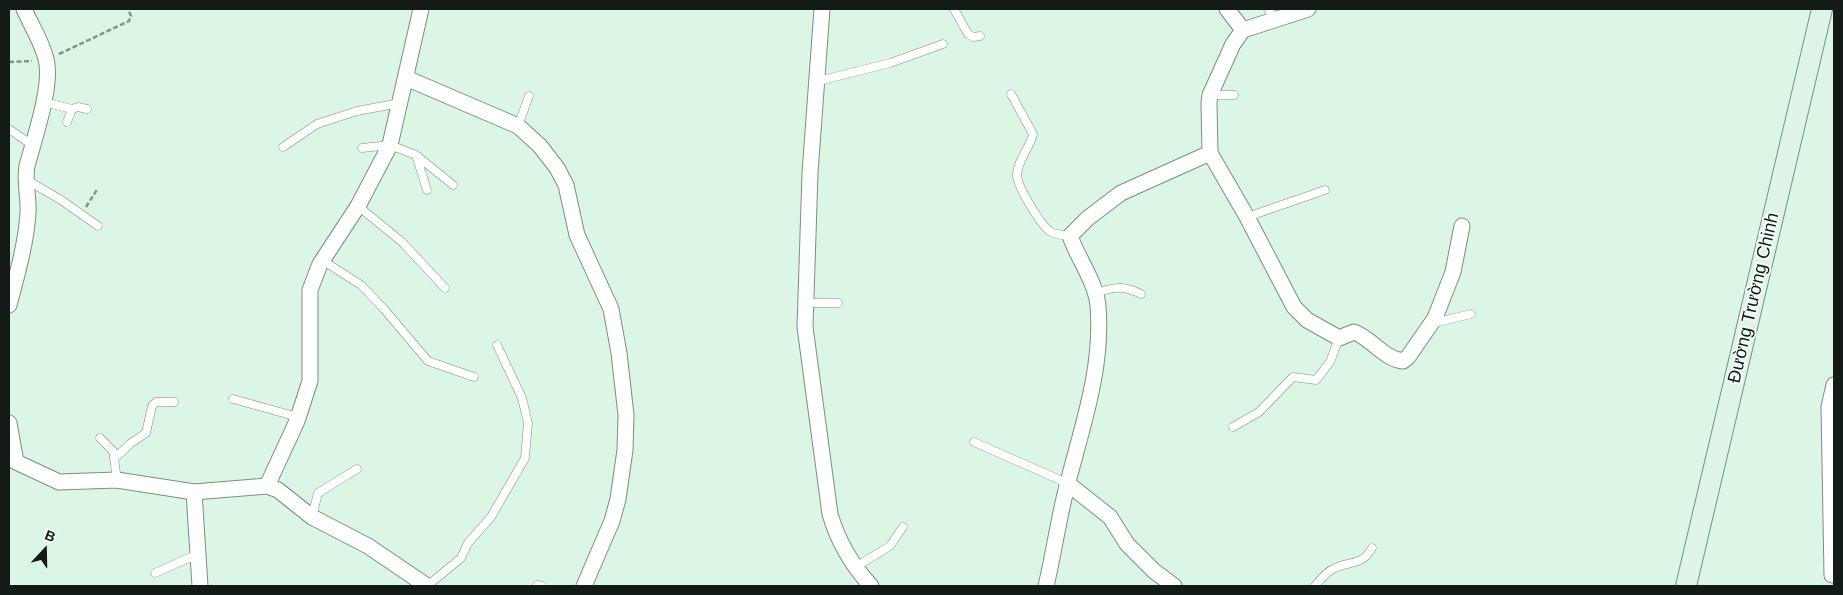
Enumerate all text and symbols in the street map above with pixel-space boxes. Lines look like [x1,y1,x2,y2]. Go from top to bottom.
street label: Đường Trường Chinh [1724,211,1784,385]
north arrow [20,525,70,575]
text: B [43,527,58,545]

